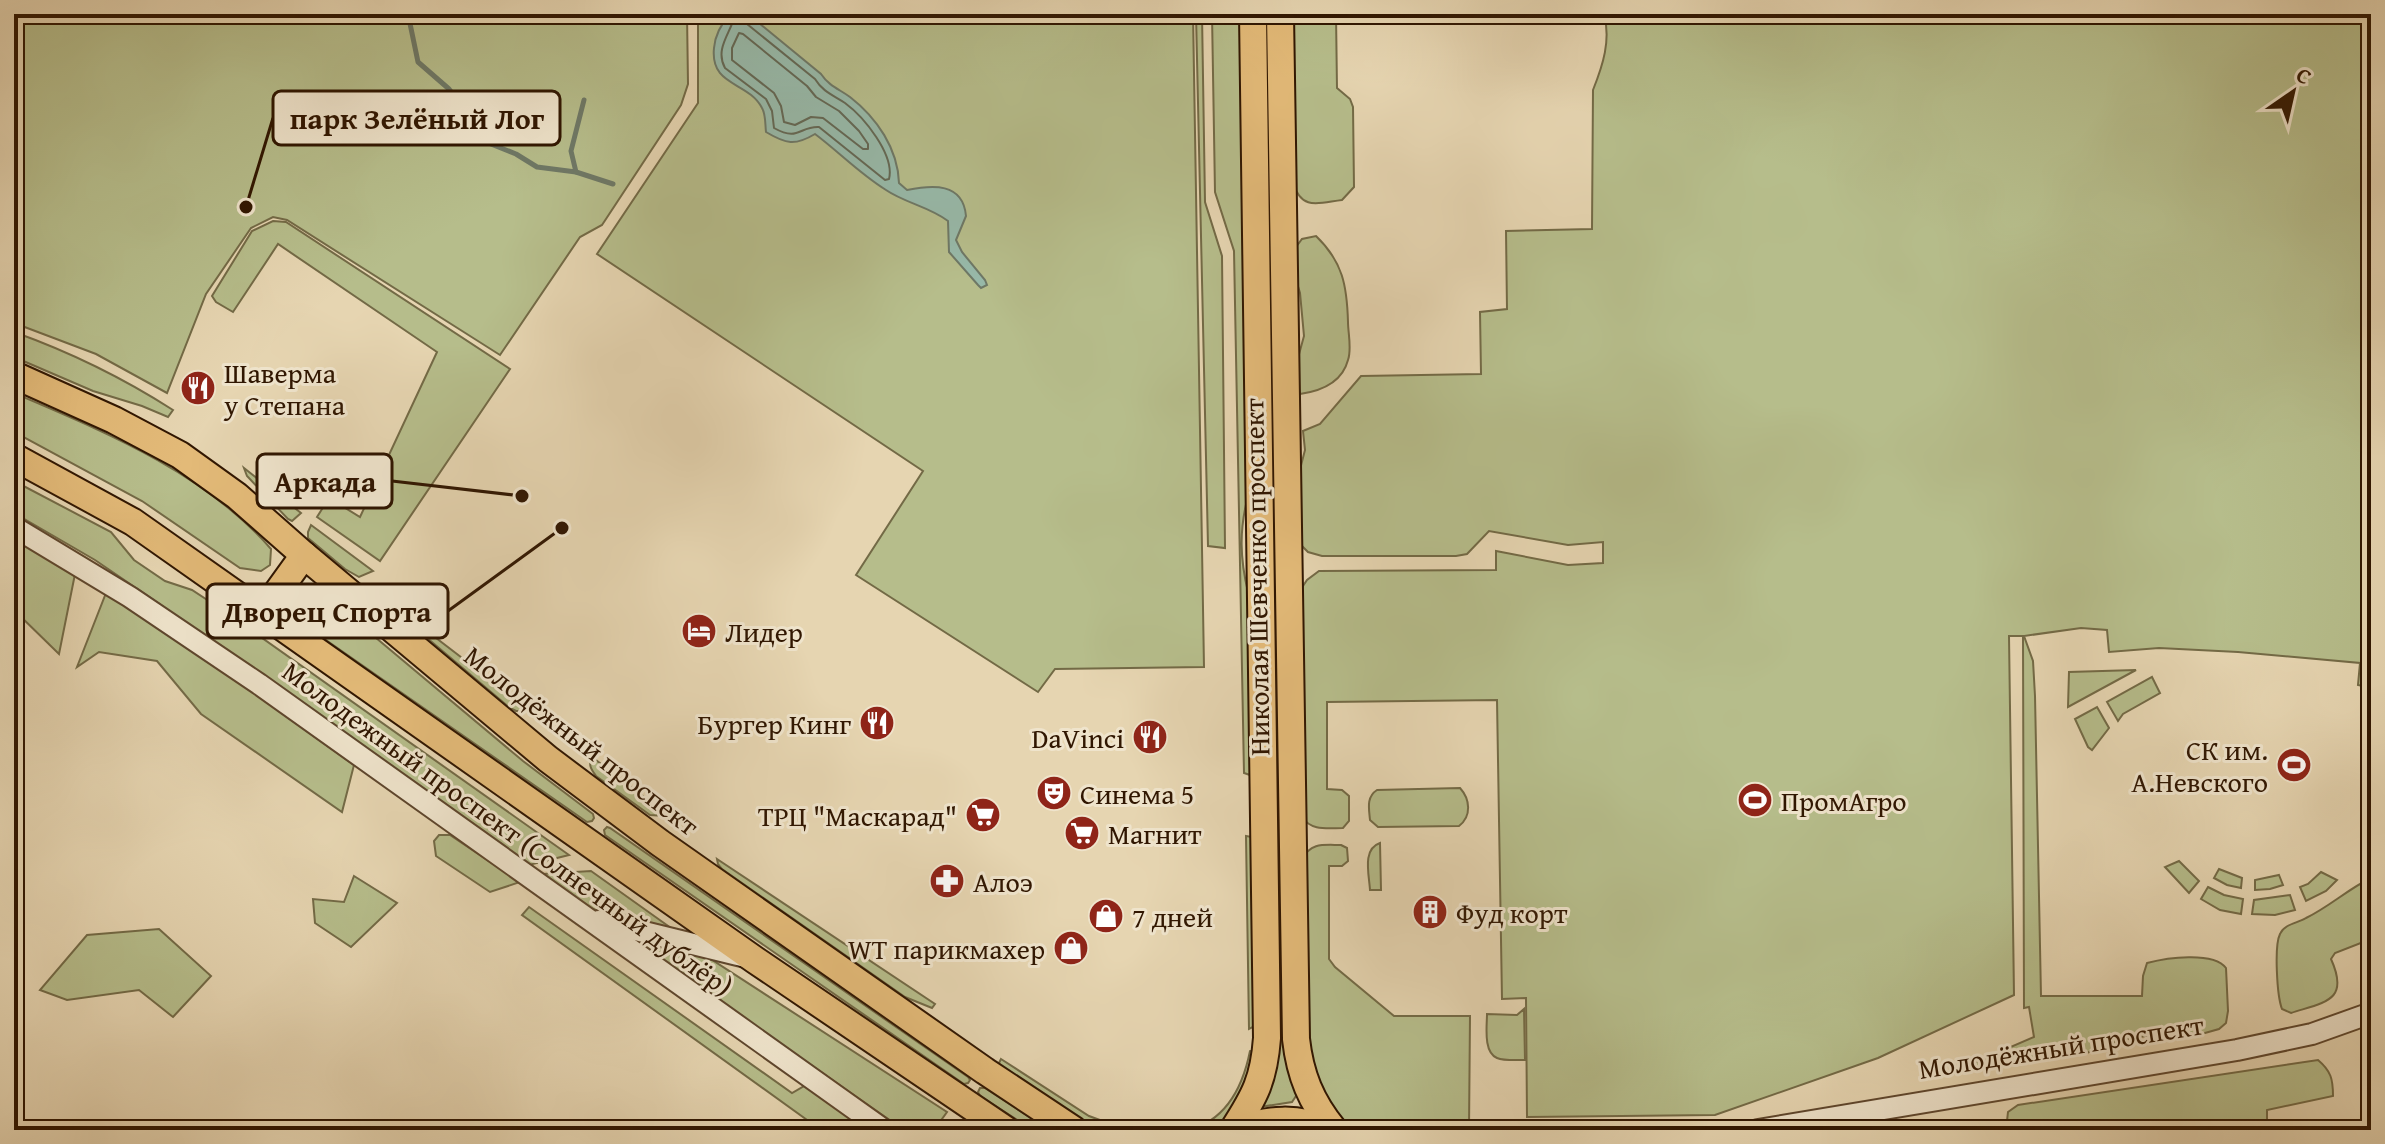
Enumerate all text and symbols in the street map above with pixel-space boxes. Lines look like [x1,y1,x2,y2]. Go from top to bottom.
north arrow [2253,52,2333,132]
text: С [2290,59,2318,92]
callout: парк Зелёный Лог [273,91,560,145]
text: парк Зелёный Лог [290,96,545,140]
place label: Шаверма у Степана [223,352,346,425]
restaurant icon: Шаверма у Степана [179,369,217,407]
street label: Николая Шевченко проспект [1232,397,1280,756]
callout: Аркада [257,454,392,508]
text: Аркада [274,459,377,503]
callout: Дворец Спорта [207,584,448,638]
text: Дворец Спорта [221,589,432,633]
place label: Лидер [725,611,803,652]
hotel icon: Лидер [680,612,718,650]
street label: Молодёжный проспект [456,635,709,845]
street label: Молодежный проспект (Солнечный дублёр) [274,650,742,1006]
place label: Бургер Кинг [698,703,851,744]
restaurant icon: Бургер Кинг [858,704,896,742]
place label: DaVinci [1032,717,1124,758]
restaurant icon: DaVinci [1131,718,1169,756]
place label: СК им. А.Невского [2131,729,2268,802]
sports icon: СК им. А.Невского [2275,746,2313,784]
place label: Синема 5 [1080,773,1194,814]
theatre icon: Синема 5 [1035,774,1073,812]
place label: ПромАгро [1781,780,1907,821]
sports icon: ПромАгро [1736,781,1774,819]
place label: ТРЦ "Маскарад" [758,795,957,836]
supermarket icon: ТРЦ "Маскарад" [964,796,1002,834]
place label: Магнит [1108,813,1202,854]
supermarket icon: Магнит [1063,814,1101,852]
place label: Алоэ [973,861,1033,902]
pharmacy icon: Алоэ [928,862,966,900]
place label: Фуд корт [1456,892,1568,933]
building icon: Фуд корт [1411,893,1449,931]
place label: 7 дней [1132,896,1213,937]
shop icon: 7 дней [1087,897,1125,935]
place label: WT парикмахер [848,928,1045,969]
shop icon: WT парикмахер [1052,929,1090,967]
street label: Молодёжный проспект [1915,1003,2207,1089]

